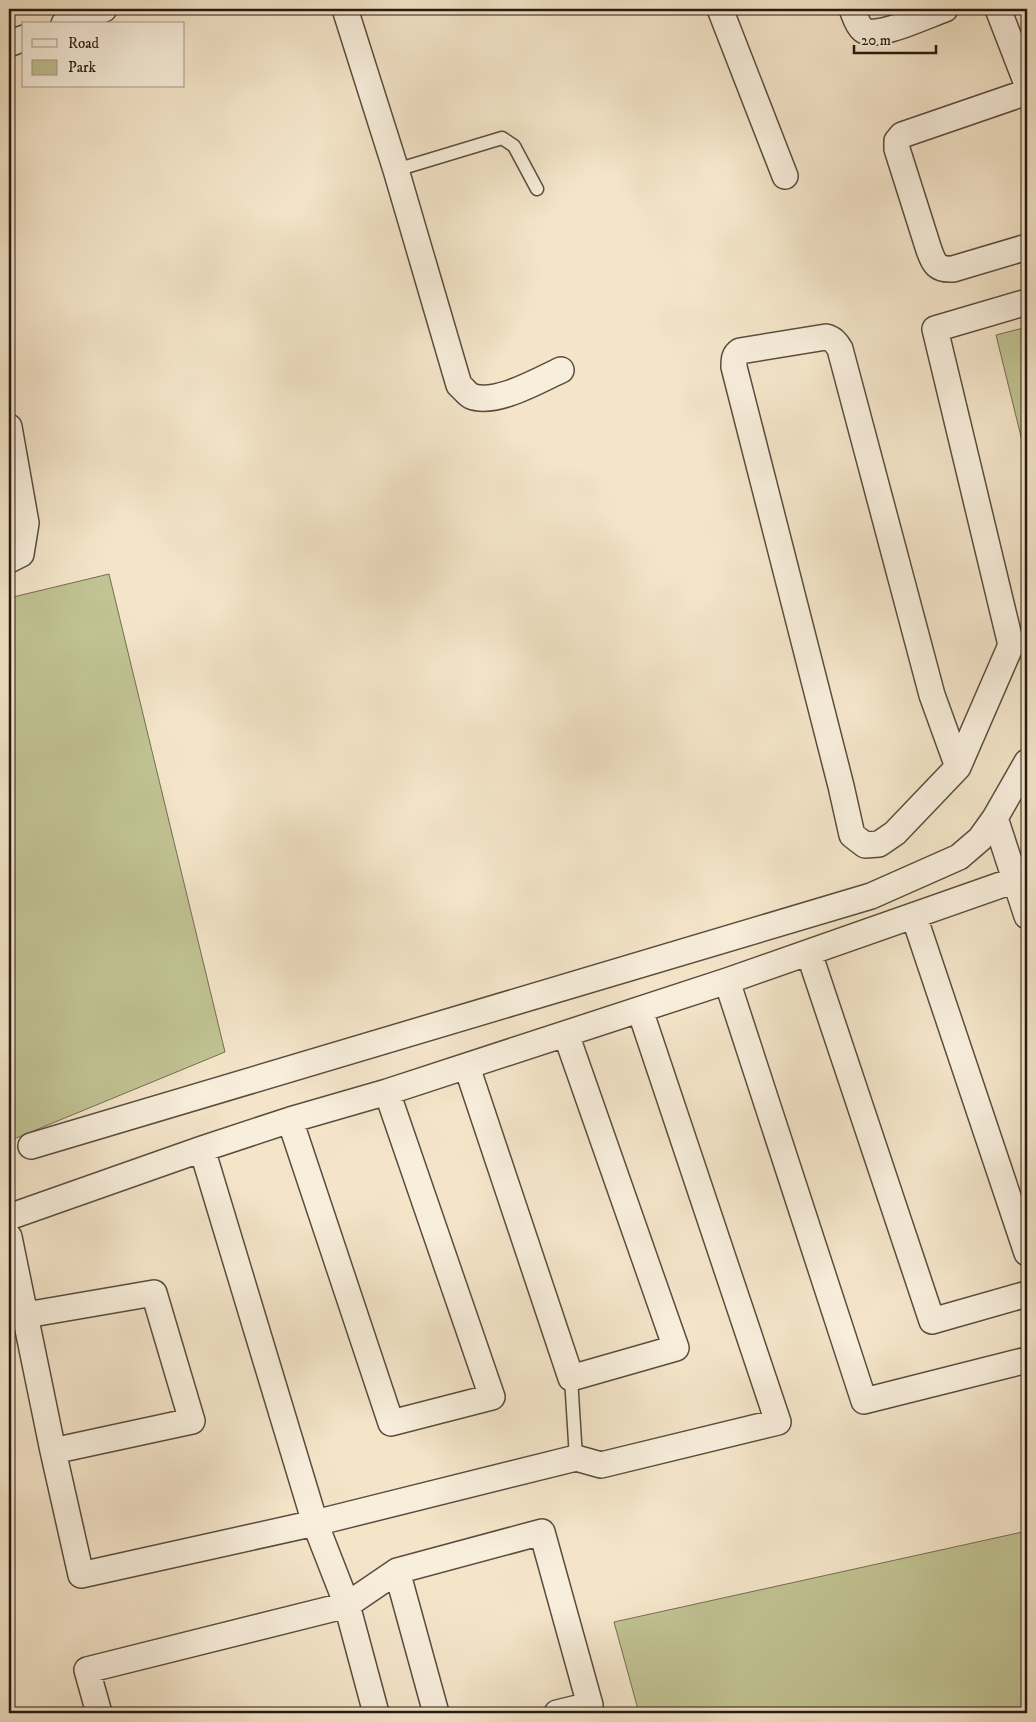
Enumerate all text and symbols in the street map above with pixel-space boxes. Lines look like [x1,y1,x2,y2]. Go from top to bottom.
legend [22,22,185,88]
scale bar [854,22,936,54]
text: 20 m [861,31,891,50]
text: Road [68,34,100,53]
text: Park [68,58,97,77]

